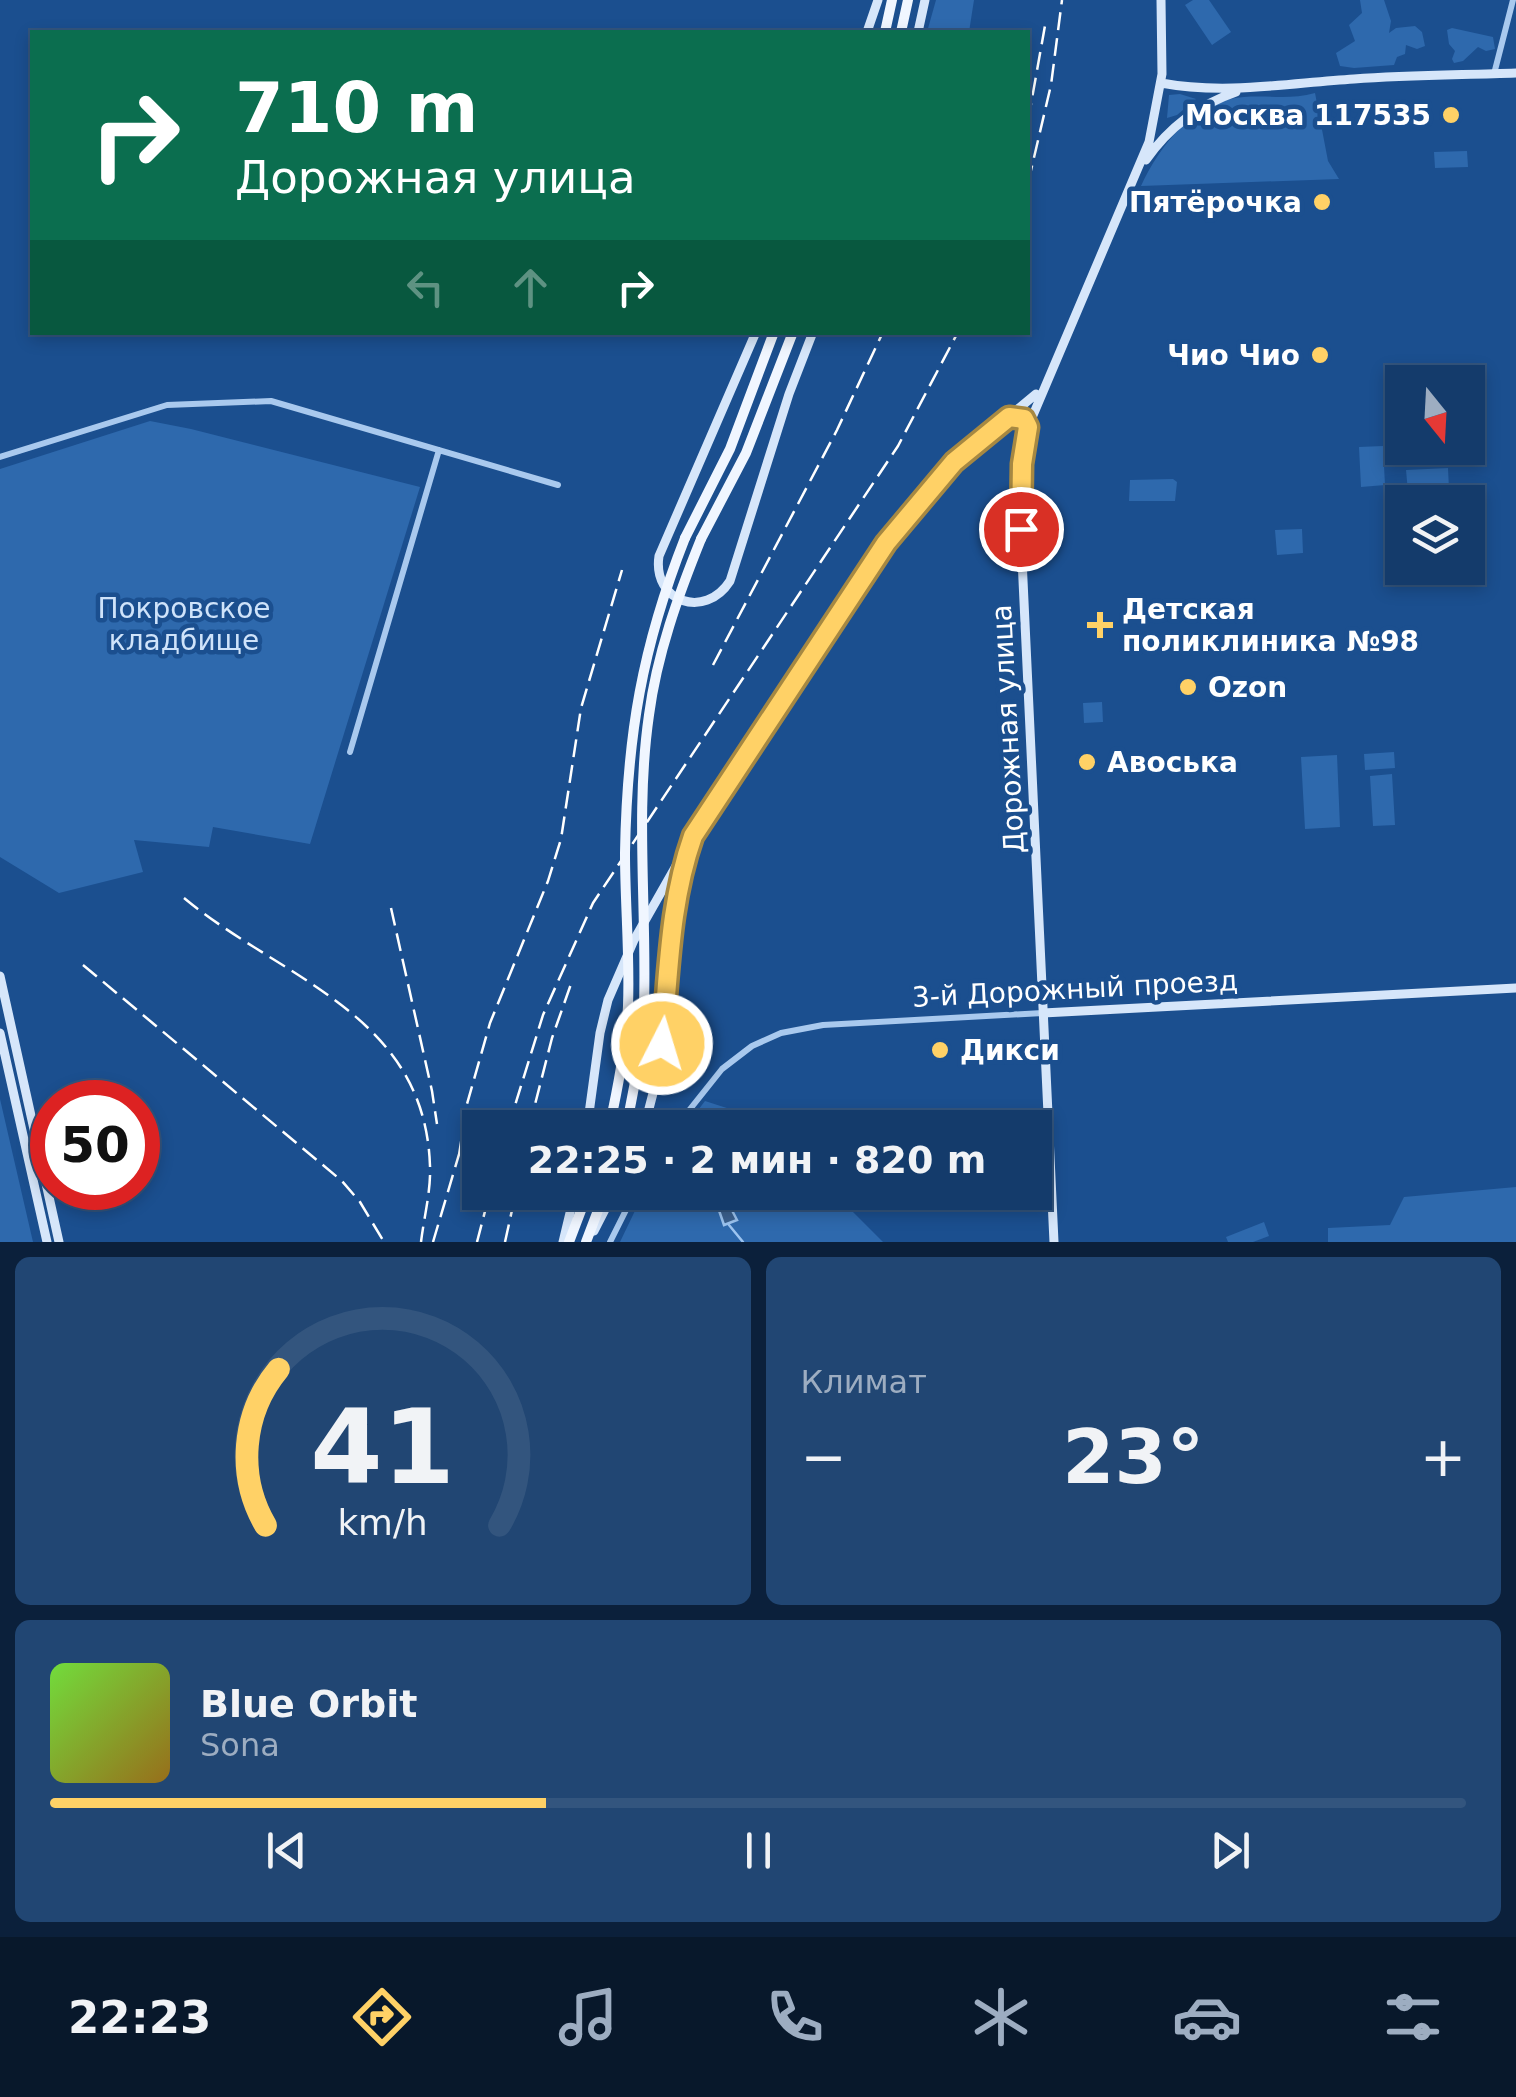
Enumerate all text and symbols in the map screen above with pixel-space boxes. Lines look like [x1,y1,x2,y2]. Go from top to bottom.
text: 710 m [235,67,478,149]
icon: right [70,70,200,200]
place label: Москва 117535 [1185,99,1431,132]
marker: Москва 117535 [1440,104,1462,126]
text: Дорожная улица [235,151,636,204]
place label: Пятёрочка [1129,186,1302,219]
marker: Пятёрочка [1311,191,1333,213]
icon: left [398,260,453,315]
icon: ahead [503,260,558,315]
icon: right [608,260,663,315]
place label: Чио Чио [1167,339,1300,372]
marker: Чио Чио [1309,344,1331,366]
north arrow [1385,365,1485,465]
map controls [1385,365,1485,585]
button: layers [1385,485,1485,585]
pin [979,487,1064,572]
icon: arrive [994,502,1049,557]
park label: Покровское кладбище [97,592,271,657]
place label: Детская поликлиника №98 [1122,593,1419,658]
street label: Дорожная улица [985,604,1031,854]
marker: Детская поликлиника №98 [1087,612,1113,638]
place label: Ozon [1208,671,1287,704]
marker: Ozon [1177,676,1199,698]
place label: Авоська [1107,746,1238,779]
marker: Авоська [1076,751,1098,773]
street label: 3-й Дорожный проезд [911,964,1239,1014]
position arrow [610,992,714,1096]
place label: Дикси [960,1034,1060,1067]
marker: Дикси [929,1039,951,1061]
speed limit sign: 50 [30,1080,160,1210]
text: 22:25 · 2 мин · 820 m [528,1138,986,1182]
text: Климат [801,1363,927,1401]
text: 41 [310,1386,455,1508]
text: 23° [1062,1413,1204,1501]
text: − [801,1425,847,1489]
text: + [1420,1425,1466,1489]
text: km/h [338,1502,428,1543]
text: Blue Orbit [200,1682,417,1726]
text: Sona [200,1726,280,1764]
icon: previous [259,1823,314,1878]
icon: pause [731,1823,786,1878]
icon: next [1203,1823,1258,1878]
icon: directions [347,1982,417,2052]
icon: music [553,1982,623,2052]
icon: phone [760,1982,830,2052]
icon: climate [966,1982,1036,2052]
icon: car [1172,1982,1242,2052]
icon: filters [1378,1982,1448,2052]
text: 22:23 [68,1991,211,2044]

